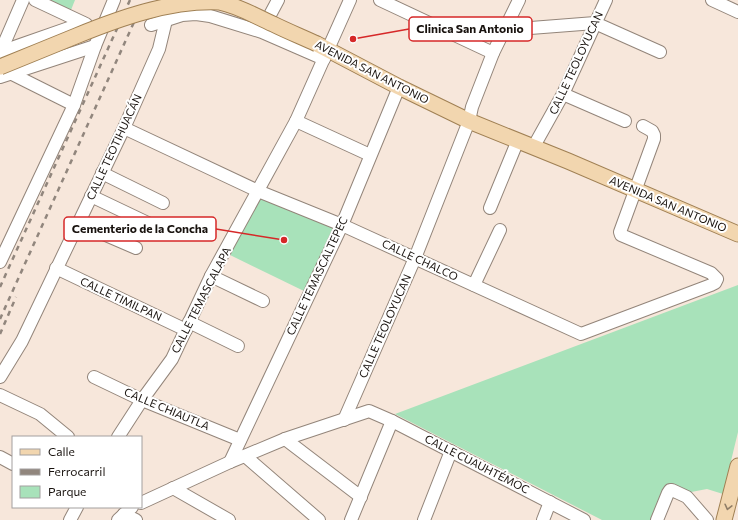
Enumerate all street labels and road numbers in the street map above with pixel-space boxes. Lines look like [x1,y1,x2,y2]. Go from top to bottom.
street label: CALLE TEOLOYUCAN [546,9,605,116]
street label: AVENIDA SAN ANTONIO [313,37,431,106]
street label: CALLE TEOTIHUACÁN [82,91,144,202]
street label: AVENIDA SAN ANTONIO [608,173,729,234]
street label: CALLE TEMASCALTEPEC [283,214,350,337]
street label: CALLE CHALCO [380,236,460,283]
street label: CALLE TEMASCALAPA [168,244,233,355]
street label: CALLE TEOLOYUCAN [356,272,413,380]
street label: CALLE TIMILPAN [78,274,164,323]
street label: CALLE CHIAUTLA [123,385,212,433]
street label: CALLE CUAUHTÉMOC [423,431,532,496]

